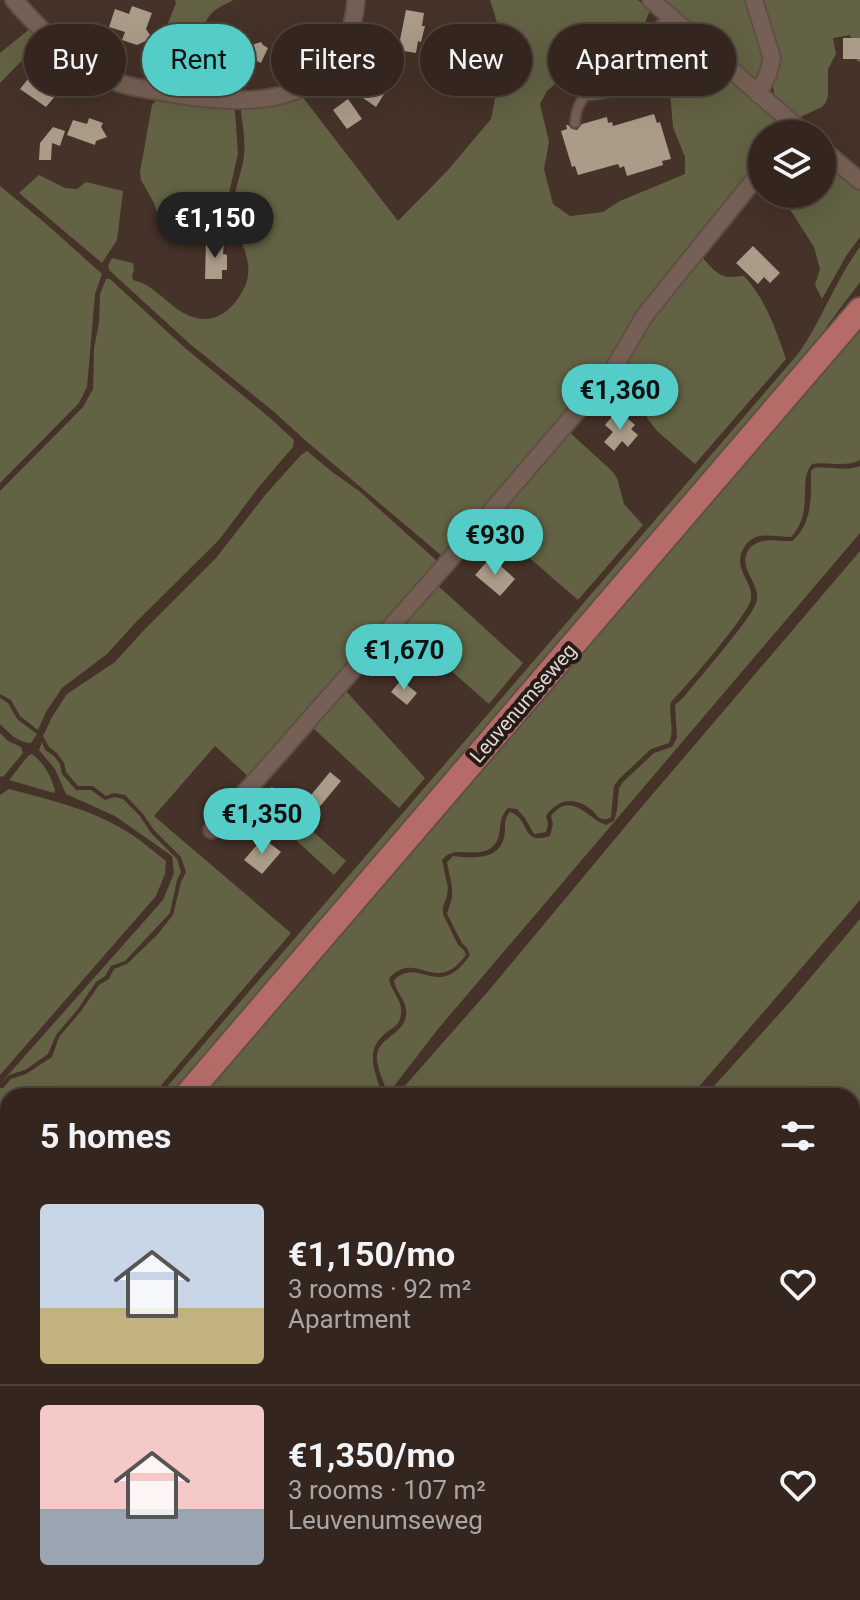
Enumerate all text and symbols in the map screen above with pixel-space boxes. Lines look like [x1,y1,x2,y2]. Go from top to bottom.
chip: Buy [24,24,126,96]
chip: Rent [142,24,255,96]
chip: Filters [271,24,404,96]
chip: New [420,24,532,96]
chip: Apartment [548,24,736,96]
map controls [748,120,836,208]
button: layers [748,120,836,208]
pin: €1,150 [150,192,280,260]
text: €1,150 [175,203,255,233]
pin: €1,360 [555,364,685,432]
text: €1,360 [580,375,660,405]
pin: €930 [448,509,542,577]
text: €930 [465,520,525,550]
pin: €1,670 [339,624,469,692]
text: €1,670 [364,635,444,665]
street label: Leuvenumseweg [465,639,581,767]
pin: €1,350 [197,788,327,856]
text: €1,350 [222,799,302,829]
icon: filters [776,1114,820,1158]
text: 5 homes [40,1116,171,1156]
text: €1,150/mo [288,1234,455,1274]
icon: home [104,1236,200,1332]
icon: heart [776,1262,820,1306]
text: 3 rooms · 92 m² [288,1274,471,1304]
text: Apartment [288,1304,411,1334]
text: €1,350/mo [288,1435,455,1475]
icon: home [104,1437,200,1533]
icon: heart [776,1463,820,1507]
text: 3 rooms · 107 m² [288,1475,486,1505]
text: Leuvenumseweg [288,1505,483,1535]

